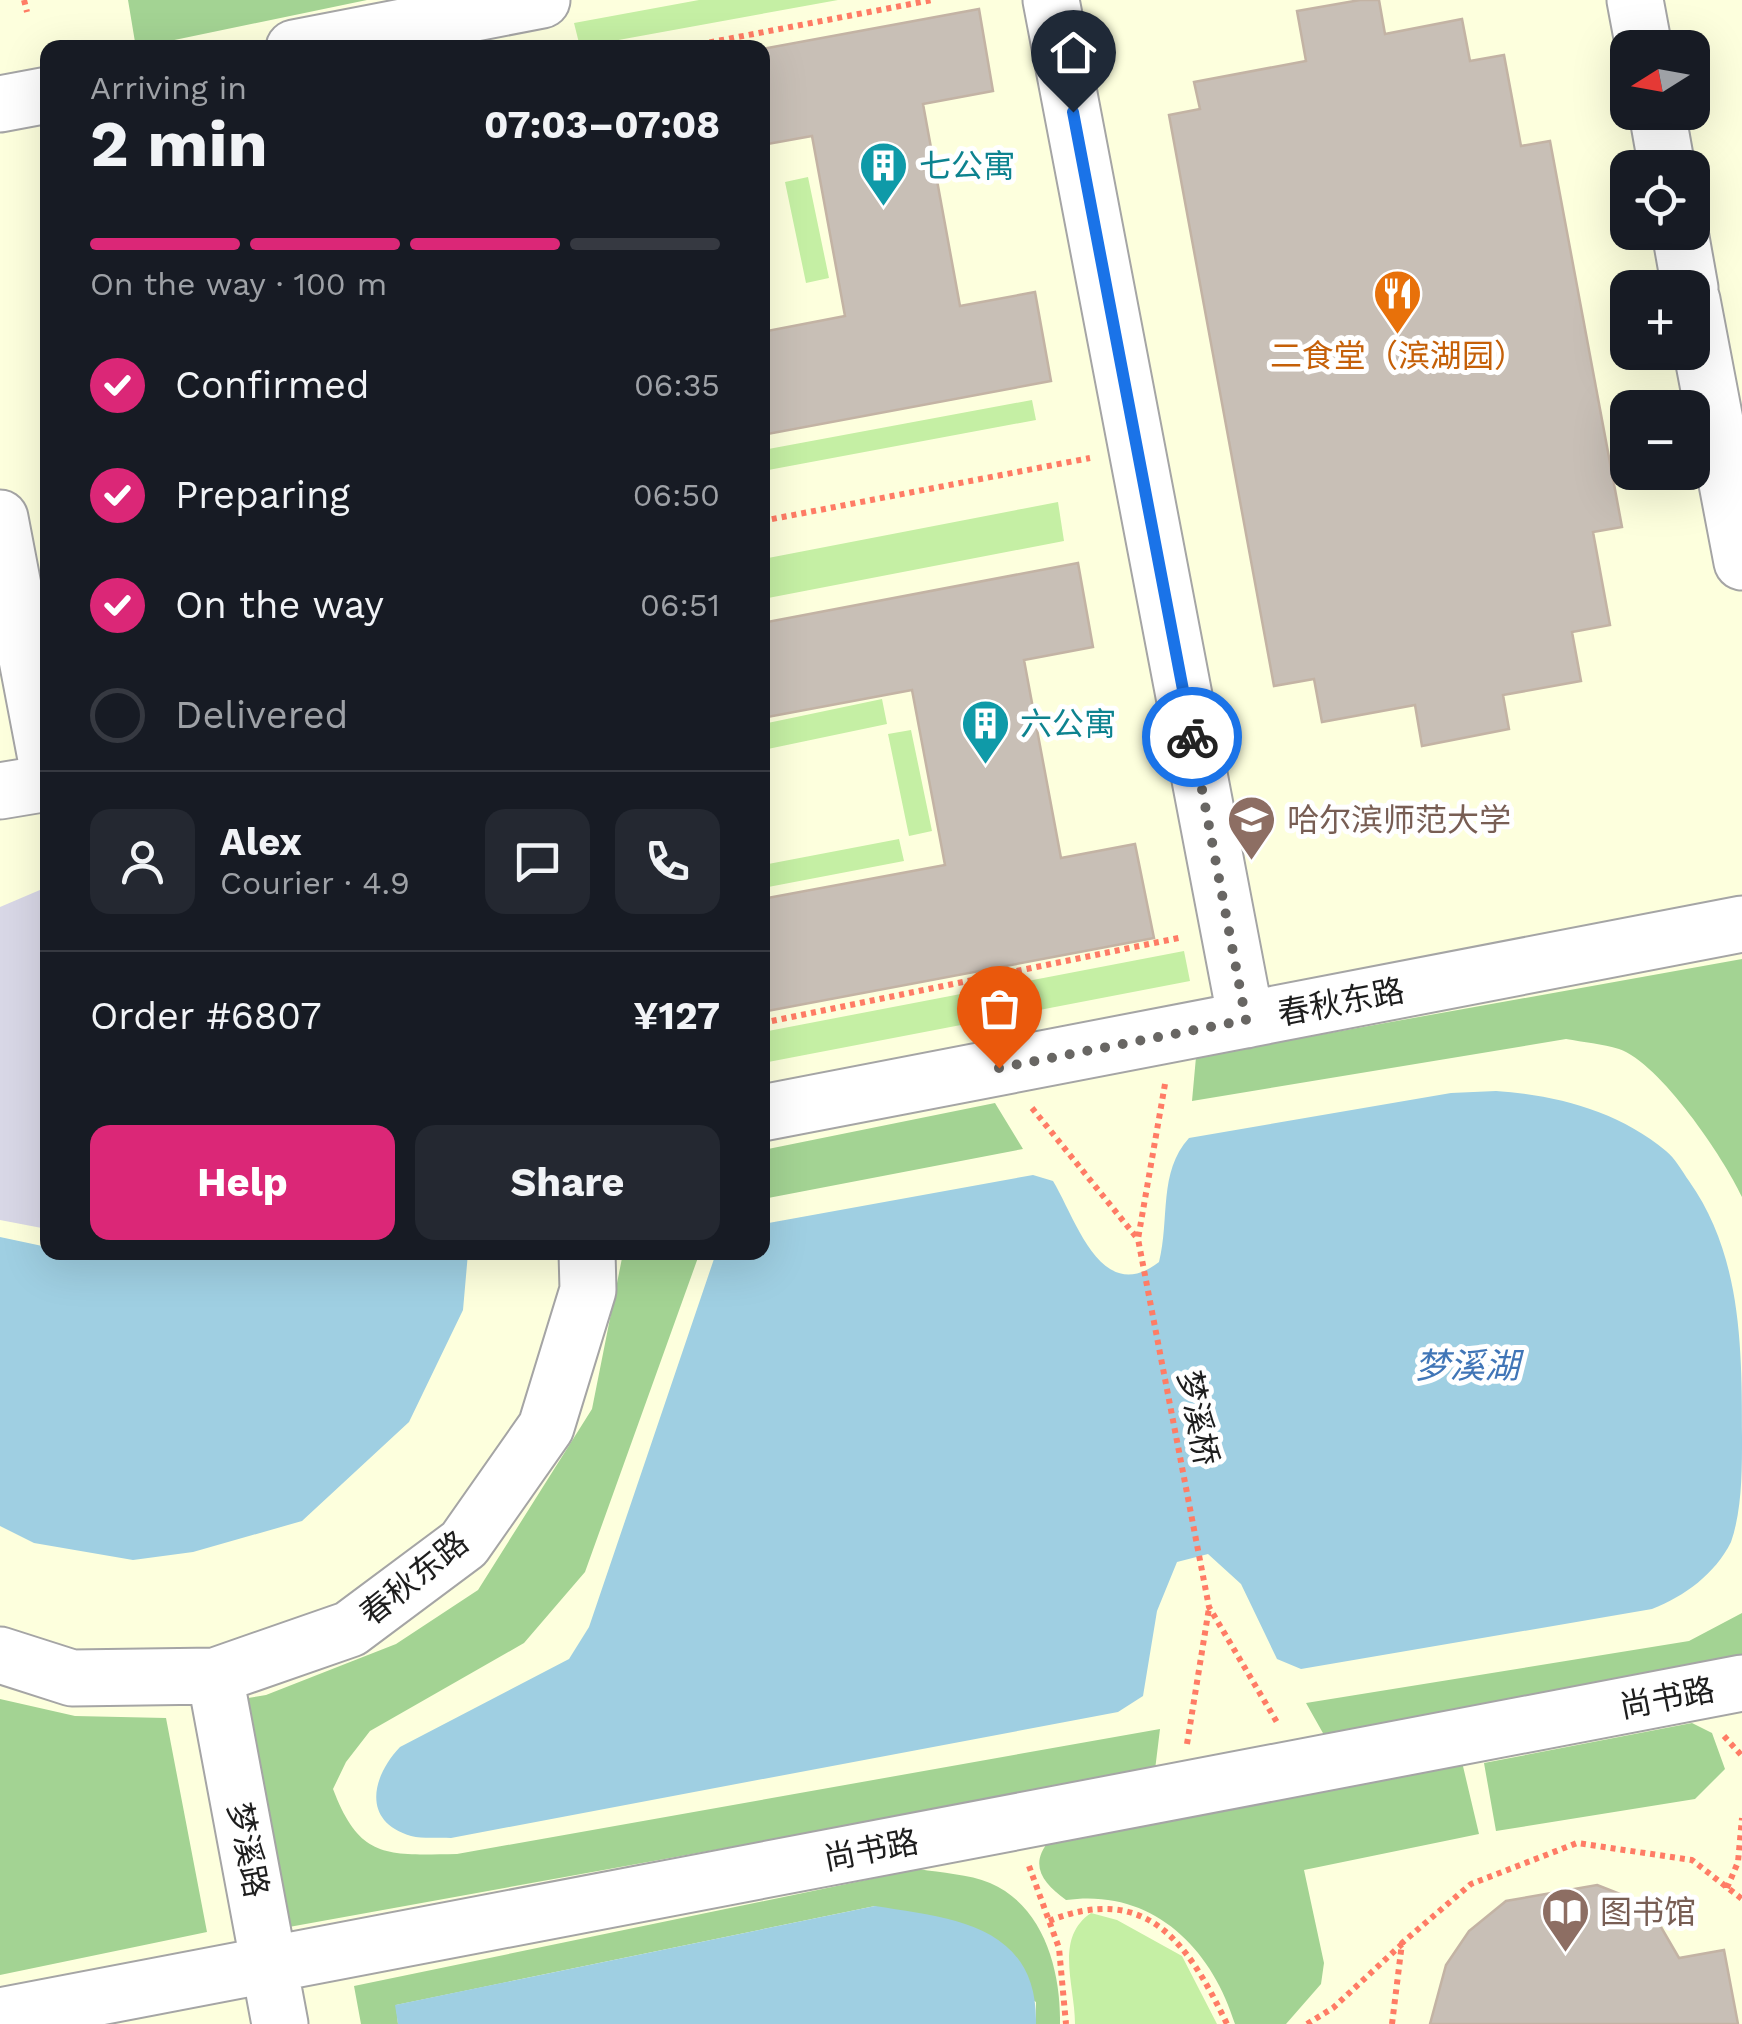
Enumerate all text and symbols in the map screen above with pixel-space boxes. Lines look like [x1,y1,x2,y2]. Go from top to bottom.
pin [1031,10,1116,113]
icon: home [1046,25,1101,80]
north arrow [1610,30,1710,130]
map controls [1610,30,1710,490]
text: Arriving in [90,69,247,107]
text: 07:03–07:08 [484,103,720,147]
text: 2 min [90,106,268,182]
building icon: 七公寓 [858,140,910,208]
place label: 七公寓 [919,147,1015,185]
button: locate [1610,150,1710,250]
text: On the way · 100 m [90,265,387,303]
restaurant icon: 二食堂（滨湖园） [1372,268,1424,336]
button: + [1610,270,1710,370]
place label: 二食堂（滨湖园） [1270,337,1526,375]
icon: check [90,358,145,413]
text: Confirmed [175,363,370,407]
text: 06:35 [634,366,720,404]
button: − [1610,390,1710,490]
icon: check [90,468,145,523]
text: Preparing [175,473,350,517]
text: 06:50 [633,476,720,514]
icon: check [90,578,145,633]
text: On the way [175,583,384,627]
text: 06:51 [640,586,720,624]
courier [1142,687,1242,787]
text: Delivered [175,693,348,737]
building icon: 六公寓 [959,698,1011,766]
place label: 六公寓 [1020,705,1116,743]
icon: bike [1165,710,1220,765]
school or university icon: 哈尔滨师范大学 [1226,794,1278,862]
place label: 哈尔滨师范大学 [1287,801,1511,839]
button: person [90,809,195,914]
button: chat [485,809,590,914]
button: phone [615,809,720,914]
text: Alex [220,820,302,864]
text: Courier · 4.9 [220,864,410,902]
pin [957,966,1042,1069]
street label: 春秋东路 [1275,971,1407,1033]
icon: bag [972,981,1027,1036]
text: Order #6807 [90,994,321,1038]
text: ¥127 [633,994,720,1038]
button: Help [90,1125,395,1240]
button: Share [415,1125,720,1240]
water label: 梦溪湖 [1414,1345,1524,1387]
street label: 梦溪桥 [1170,1367,1226,1469]
street label: 春秋东路 [352,1523,476,1633]
street label: 尚书路 [1616,1670,1718,1726]
street label: 梦溪路 [220,1799,276,1901]
street label: 尚书路 [820,1822,922,1878]
library icon: 图书馆 [1539,1886,1591,1954]
place label: 图书馆 [1600,1893,1696,1931]

